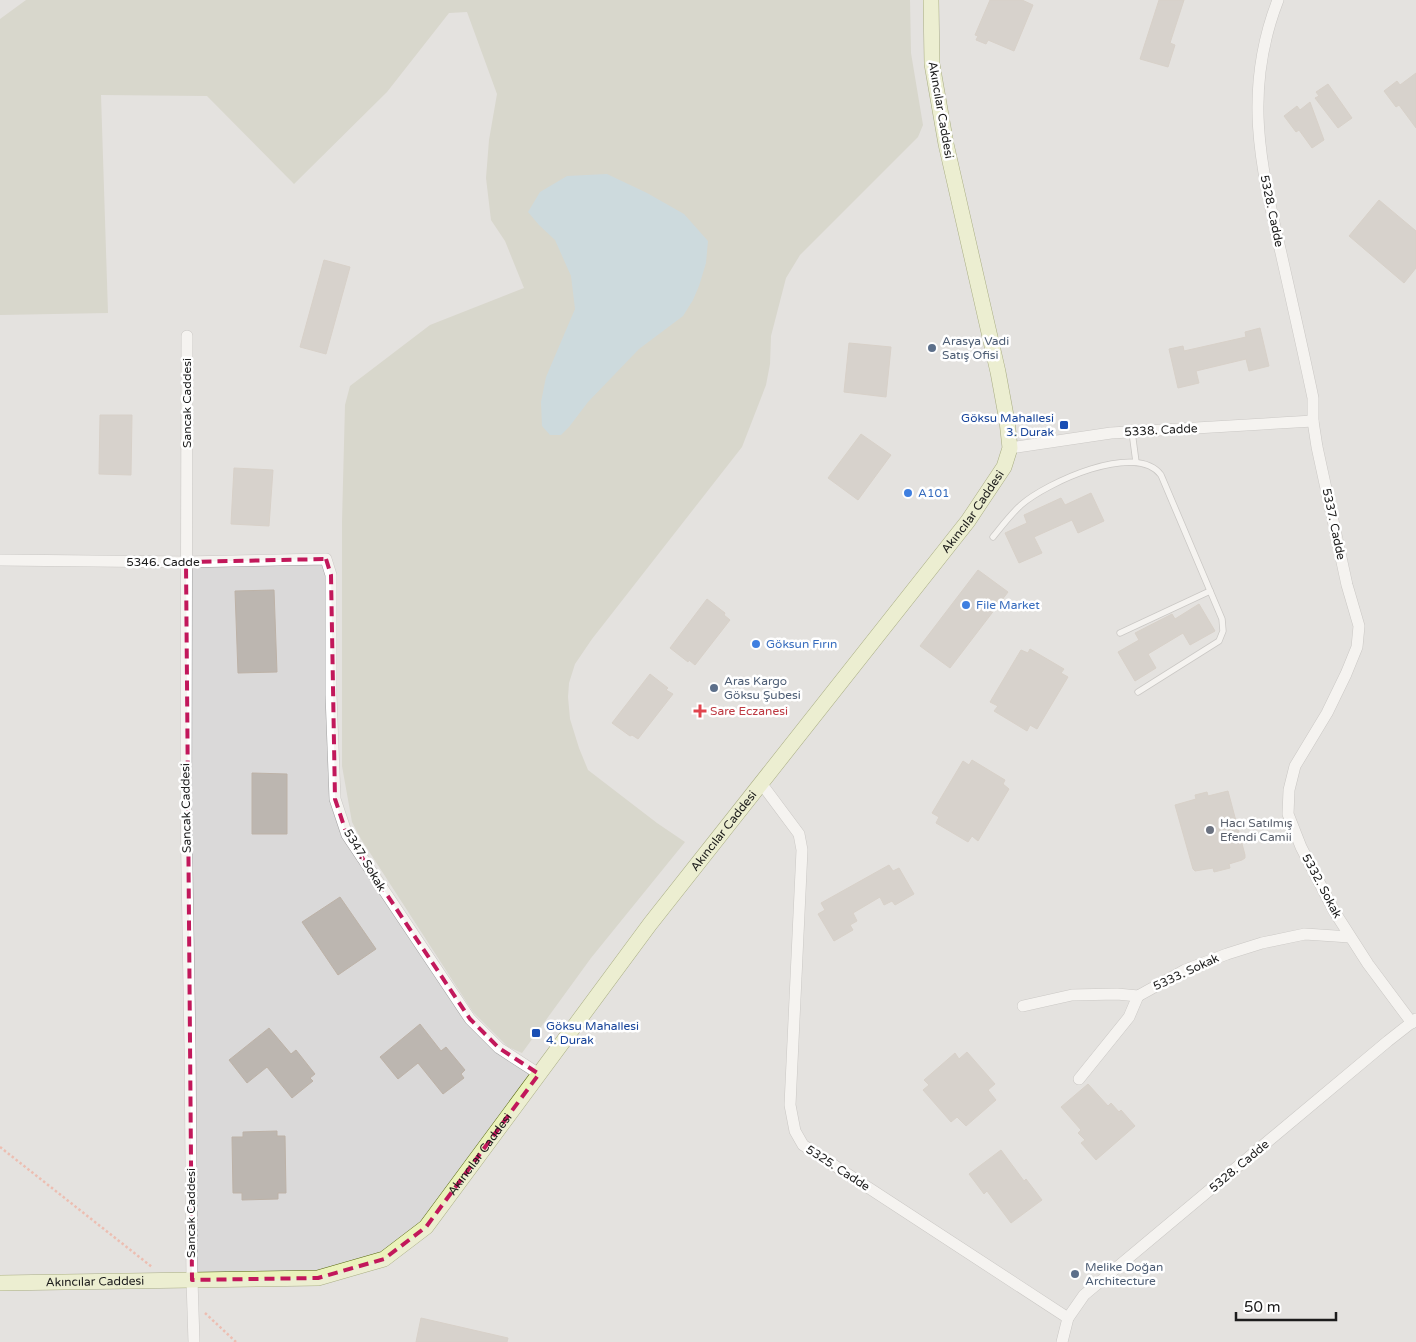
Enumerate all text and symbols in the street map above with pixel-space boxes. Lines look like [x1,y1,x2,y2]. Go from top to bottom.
street label: Akıncılar Caddesi [926,60,956,160]
street label: 5328. Cadde [1258,174,1287,249]
place label: Arasya Vadi Satış Ofisi [942,334,1009,362]
marker: Arasya Vadi Satış Ofisi [926,342,938,354]
street label: Sancak Caddesi [180,358,194,448]
place label: Göksu Mahallesi 3. Durak [961,411,1054,439]
marker: Göksu Mahallesi 3. Durak [1058,419,1070,431]
street label: 5338. Cadde [1124,421,1198,439]
street label: Akıncılar Caddesi [938,468,1007,556]
place label: A101 [918,486,950,500]
marker: A101 [902,487,914,499]
street label: 5337. Cadde [1320,487,1348,561]
street label: 5346. Cadde [126,555,200,569]
place label: File Market [976,598,1040,612]
marker: File Market [960,599,972,611]
place label: Göksun Fırın [766,637,837,651]
marker: Göksun Fırın [750,638,762,650]
place label: Aras Kargo Göksu Şubesi [724,674,801,702]
marker: Aras Kargo Göksu Şubesi [708,682,720,694]
place label: Sare Eczanesi [710,704,788,718]
marker: Sare Eczanesi [694,705,706,717]
street label: Sancak Caddesi [178,763,194,853]
street label: Akıncılar Caddesi [688,788,759,874]
place label: Hacı Satılmış Efendi Camii [1220,816,1293,844]
marker: Hacı Satılmış Efendi Camii [1204,824,1216,836]
street label: 5347. Sokak [341,826,389,894]
street label: 5332. Sokak [1299,851,1345,921]
street label: 5333. Sokak [1151,951,1221,993]
place label: Göksu Mahallesi 4. Durak [546,1019,639,1047]
marker: Göksu Mahallesi 4. Durak [530,1027,542,1039]
street label: Akıncılar Caddesi [445,1110,515,1198]
street label: 5328. Cadde [1206,1137,1272,1195]
street label: 5325. Cadde [803,1142,873,1194]
street label: Sancak Caddesi [184,1168,198,1258]
place label: Melike Doğan Architecture [1085,1260,1163,1288]
marker: Melike Doğan Architecture [1069,1268,1081,1280]
street label: Akıncılar Caddesi [46,1274,144,1289]
scale bar [1236,1290,1336,1322]
text: 50 m [1244,1298,1281,1316]

